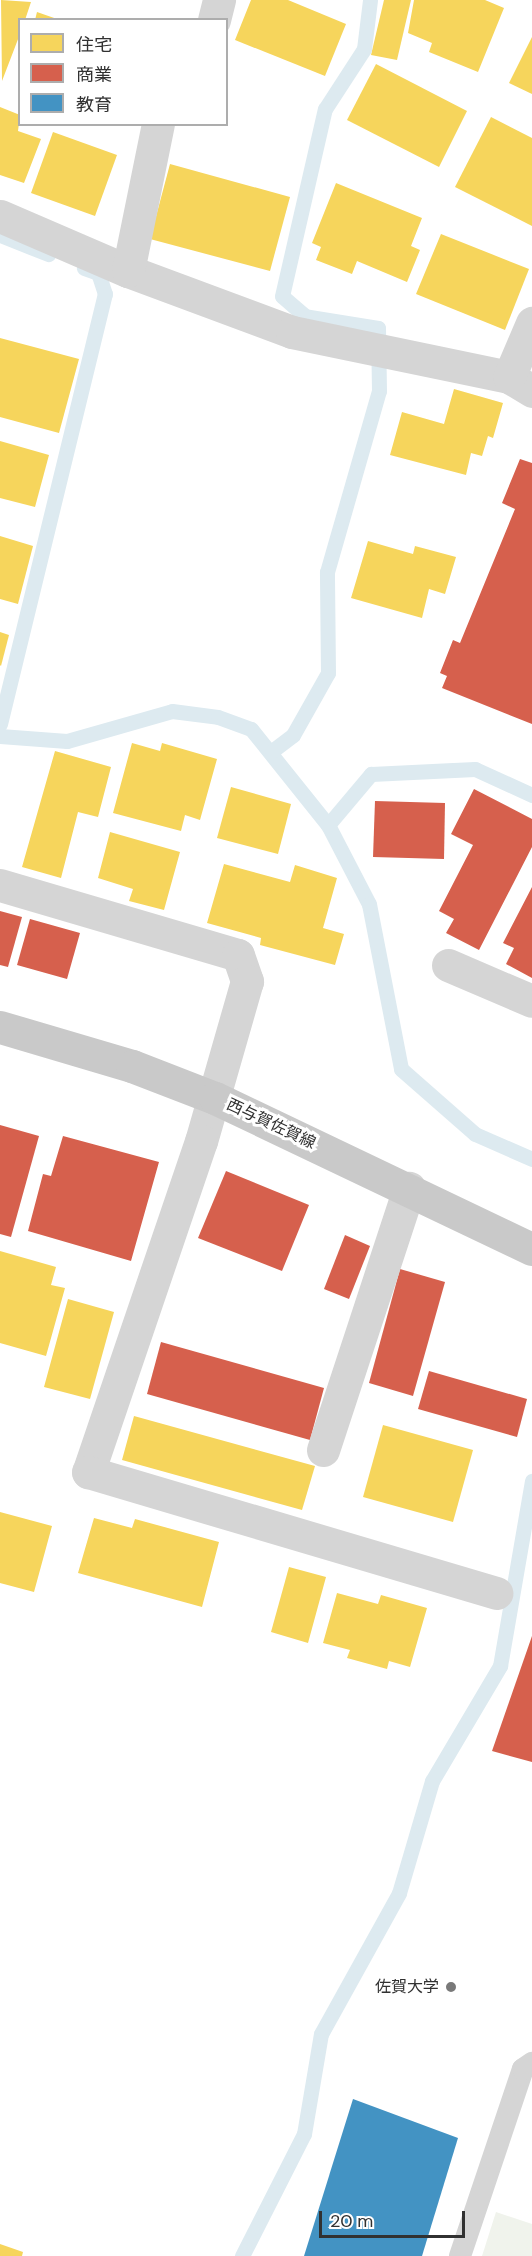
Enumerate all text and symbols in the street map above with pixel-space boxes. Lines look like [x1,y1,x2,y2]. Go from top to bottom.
legend [18,18,228,126]
text: 住宅 [76,33,112,57]
text: 商業 [76,63,112,87]
text: 教育 [76,93,112,117]
street label: 西与賀佐賀線 [223,1095,319,1153]
place label: 佐賀大学 [375,1977,439,1997]
marker: 佐賀大学 [444,1980,458,1994]
scale bar [322,2199,468,2237]
text: 20 m [330,2209,373,2233]

